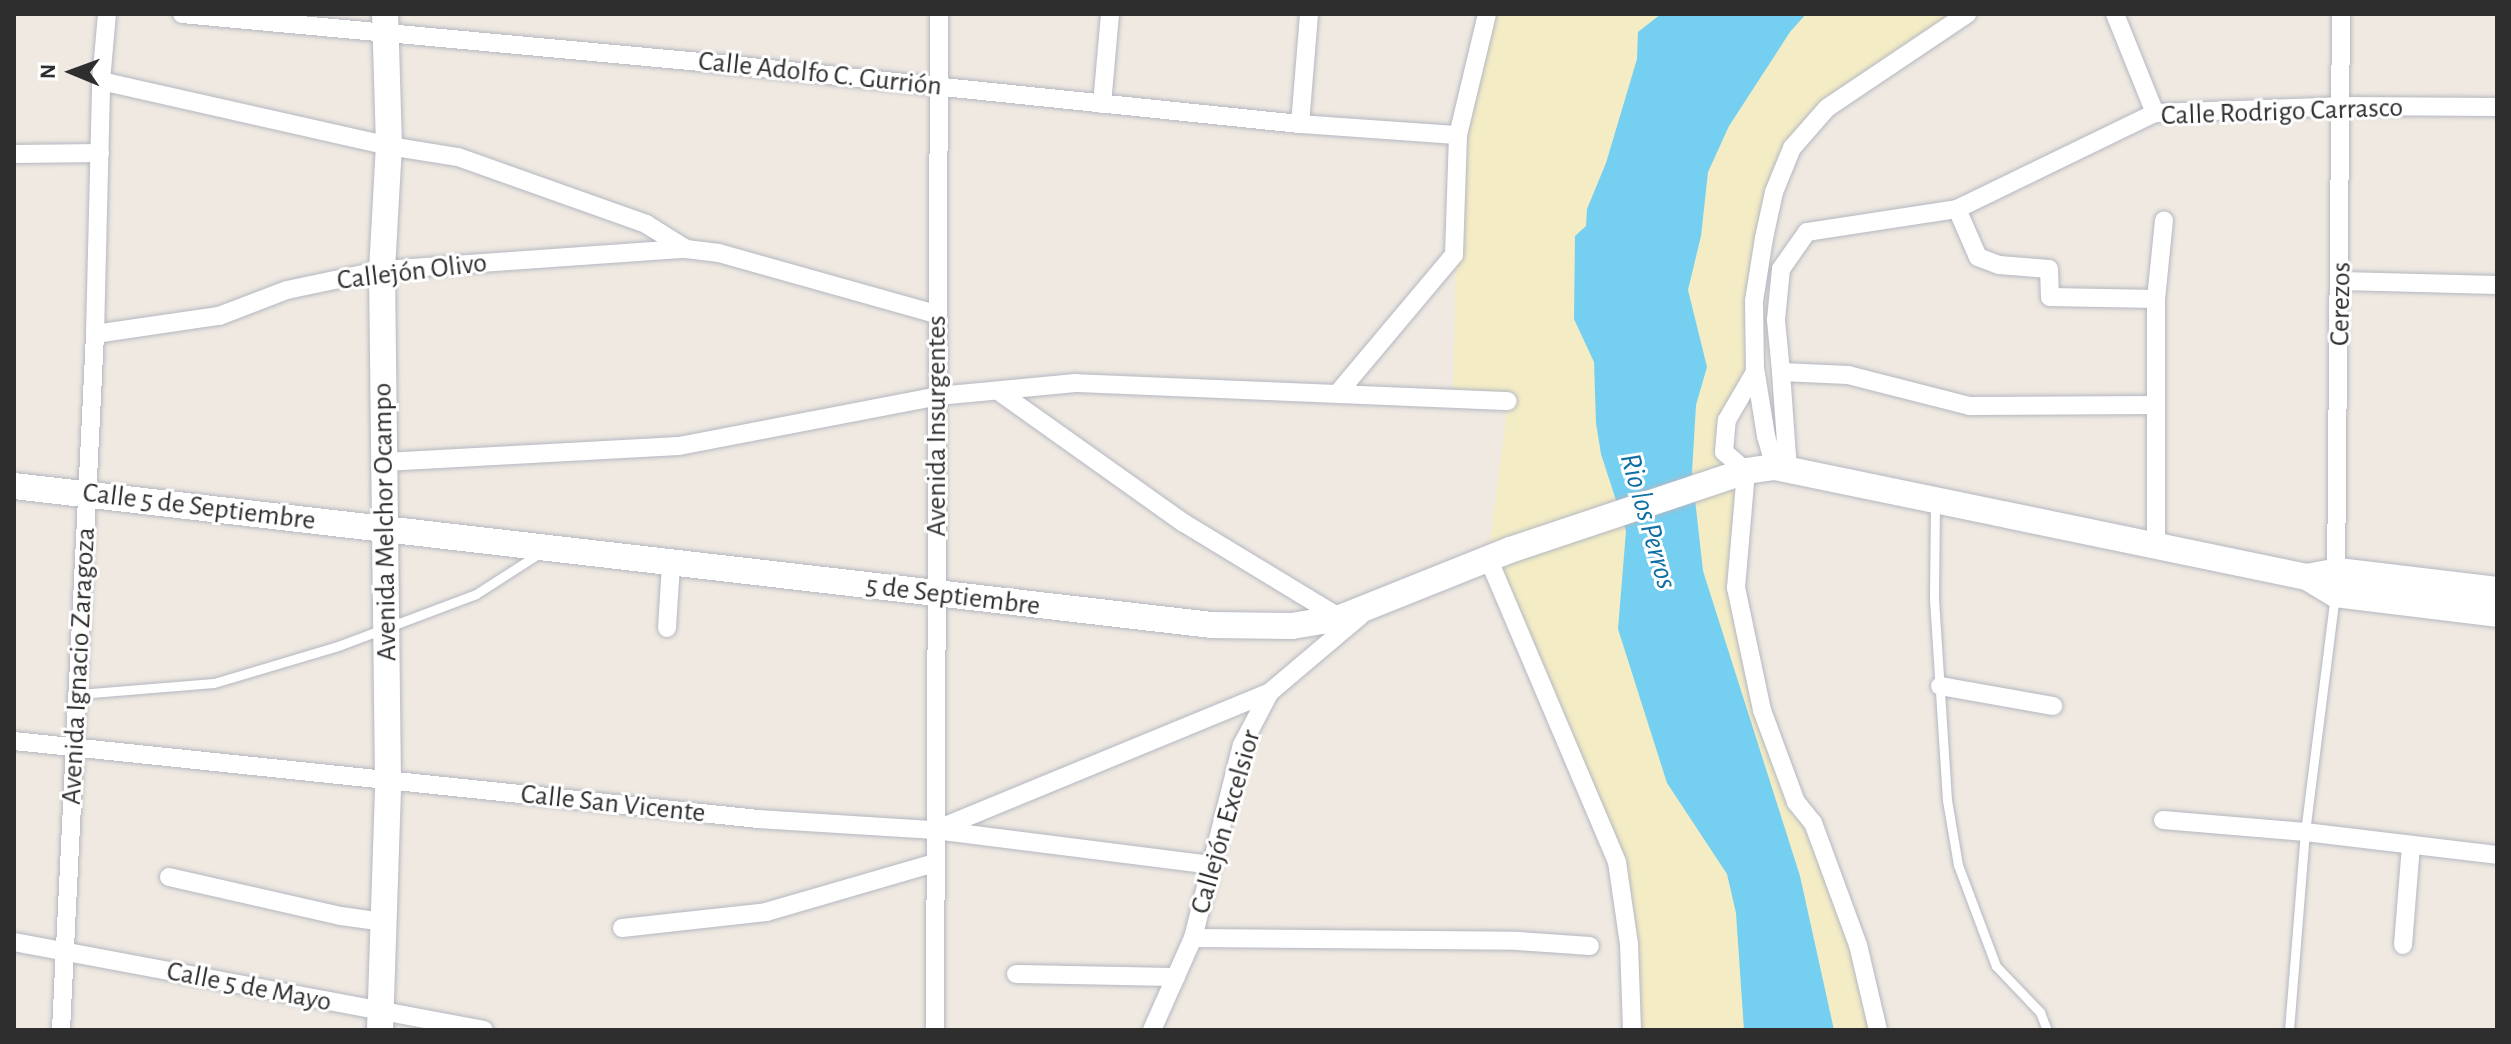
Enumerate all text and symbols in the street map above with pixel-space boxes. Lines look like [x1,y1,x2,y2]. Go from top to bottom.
north arrow [32,32,112,112]
street label: Calle Adolfo C. Gurrión [697,45,943,103]
text: N [37,64,59,79]
street label: Calle Rodrigo Carrasco [2160,91,2404,133]
street label: Callejón Olivo [335,246,489,298]
street label: Cerezos [2323,262,2359,346]
street label: Avenida Insurgentes [920,315,954,537]
street label: Avenida Melchor Ocampo [366,382,404,662]
water label: Rio los Perros [1612,449,1684,593]
street label: Calle 5 de Septiembre [81,476,317,538]
street label: Avenida Ignacio Zaragoza [55,527,103,805]
street label: 5 de Septiembre [864,569,1042,623]
street label: Callejón Excelsior [1184,726,1268,918]
street label: Calle San Vicente [519,778,707,830]
street label: Calle 5 de Mayo [164,955,334,1019]

